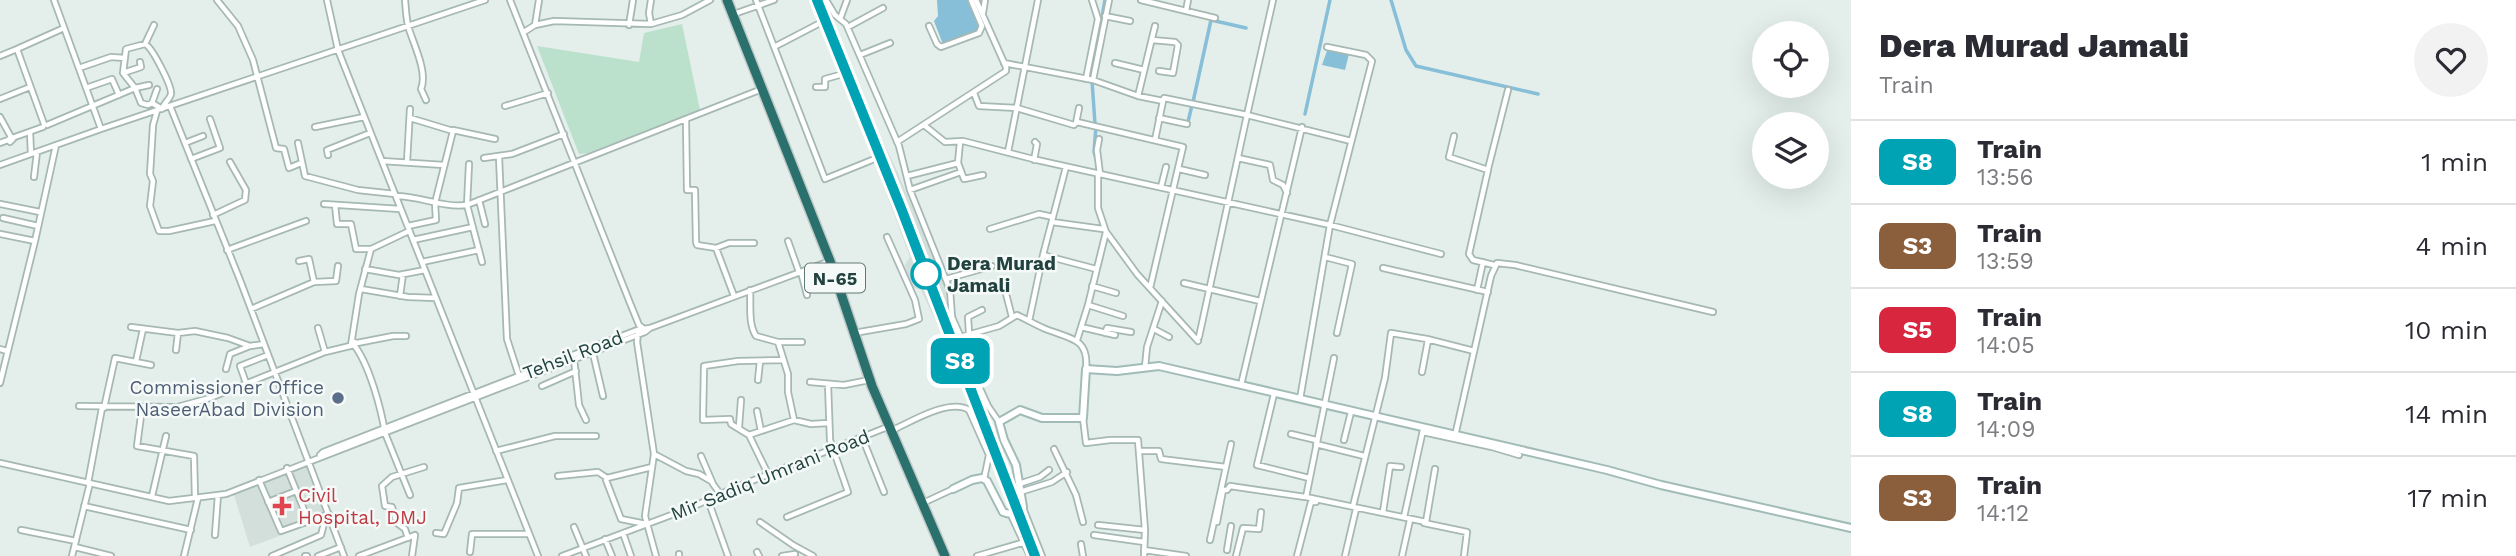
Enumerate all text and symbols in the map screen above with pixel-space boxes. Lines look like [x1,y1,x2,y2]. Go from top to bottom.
map controls [1752,21,1829,189]
button: locate [1752,21,1829,98]
button: heart [2414,23,2488,97]
text: Dera Murad Jamali [1879,26,2189,65]
text: Train [1879,72,1934,99]
button: layers [1752,112,1829,189]
text: Train [1977,134,2042,164]
text: 1 min [2421,147,2488,177]
text: S8 [1902,148,1933,176]
text: 13:56 [1977,164,2034,191]
text: Train [1977,218,2042,248]
text: 4 min [2415,231,2488,261]
text: S3 [1903,232,1932,260]
text: 13:59 [1977,248,2034,275]
place label: Dera Murad Jamali [947,252,1056,297]
marker: Dera Murad Jamali [911,259,941,289]
road number: N-65 [805,264,865,292]
text: Train [1977,302,2042,332]
text: 10 min [2405,315,2488,345]
text: S5 [1903,316,1932,344]
street label: Tehsil Road [520,325,626,385]
text: 14:05 [1977,332,2035,359]
line badge: S8 [928,338,992,384]
text: S8 [945,347,975,375]
place label: Commissioner Office NaseerAbad Division [129,376,324,421]
text: Train [1977,386,2042,416]
marker: Commissioner Office NaseerAbad Division [330,390,346,406]
text: 14 min [2405,399,2488,429]
text: S8 [1902,400,1933,428]
text: 14:09 [1977,416,2035,443]
street label: Mir Sadiq Umrani Road [667,425,873,525]
text: Train [1977,470,2042,500]
text: 17 min [2407,483,2488,513]
place label: Civil Hospital, DMJ [298,484,427,529]
text: S3 [1903,484,1932,512]
marker: Civil Hospital, DMJ [272,496,292,516]
text: 14:12 [1977,500,2029,527]

